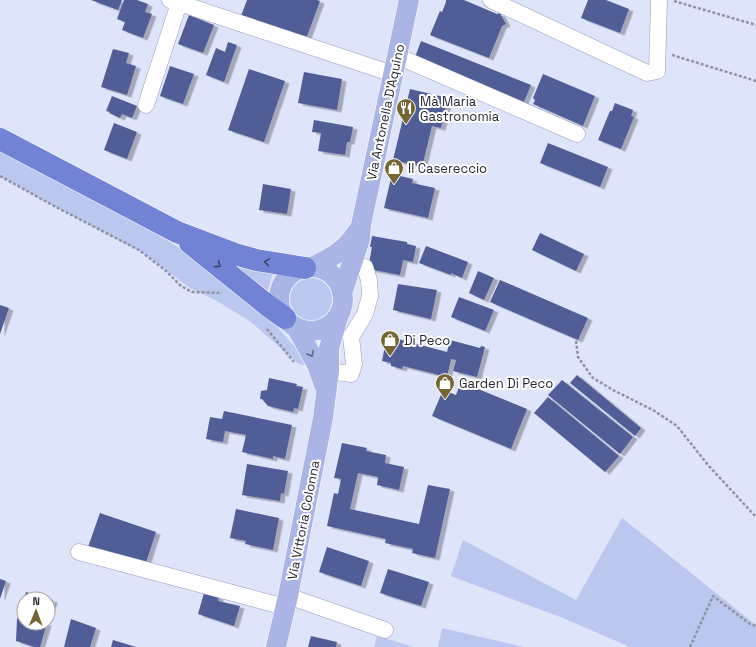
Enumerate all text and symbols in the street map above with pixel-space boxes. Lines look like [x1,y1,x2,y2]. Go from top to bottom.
street label: Via Antonella D'Aquino [363,42,408,182]
place label: Mà Maria Gastronomia [420,93,500,125]
restaurant icon: Mà Maria Gastronomia [395,97,417,125]
shop icon: Il Casereccio [383,157,405,185]
place label: Il Casereccio [408,160,487,177]
one-way arrow [264,258,270,267]
one-way arrow [214,261,221,268]
shop icon: Di Peco [379,329,401,357]
place label: Di Peco [404,332,450,349]
one-way arrow [306,350,313,357]
shop icon: Garden Di Peco [434,372,456,400]
place label: Garden Di Peco [459,375,553,392]
street label: Via Vittoria Colonna [284,458,323,581]
north arrow [16,591,56,631]
text: N [32,594,40,608]

